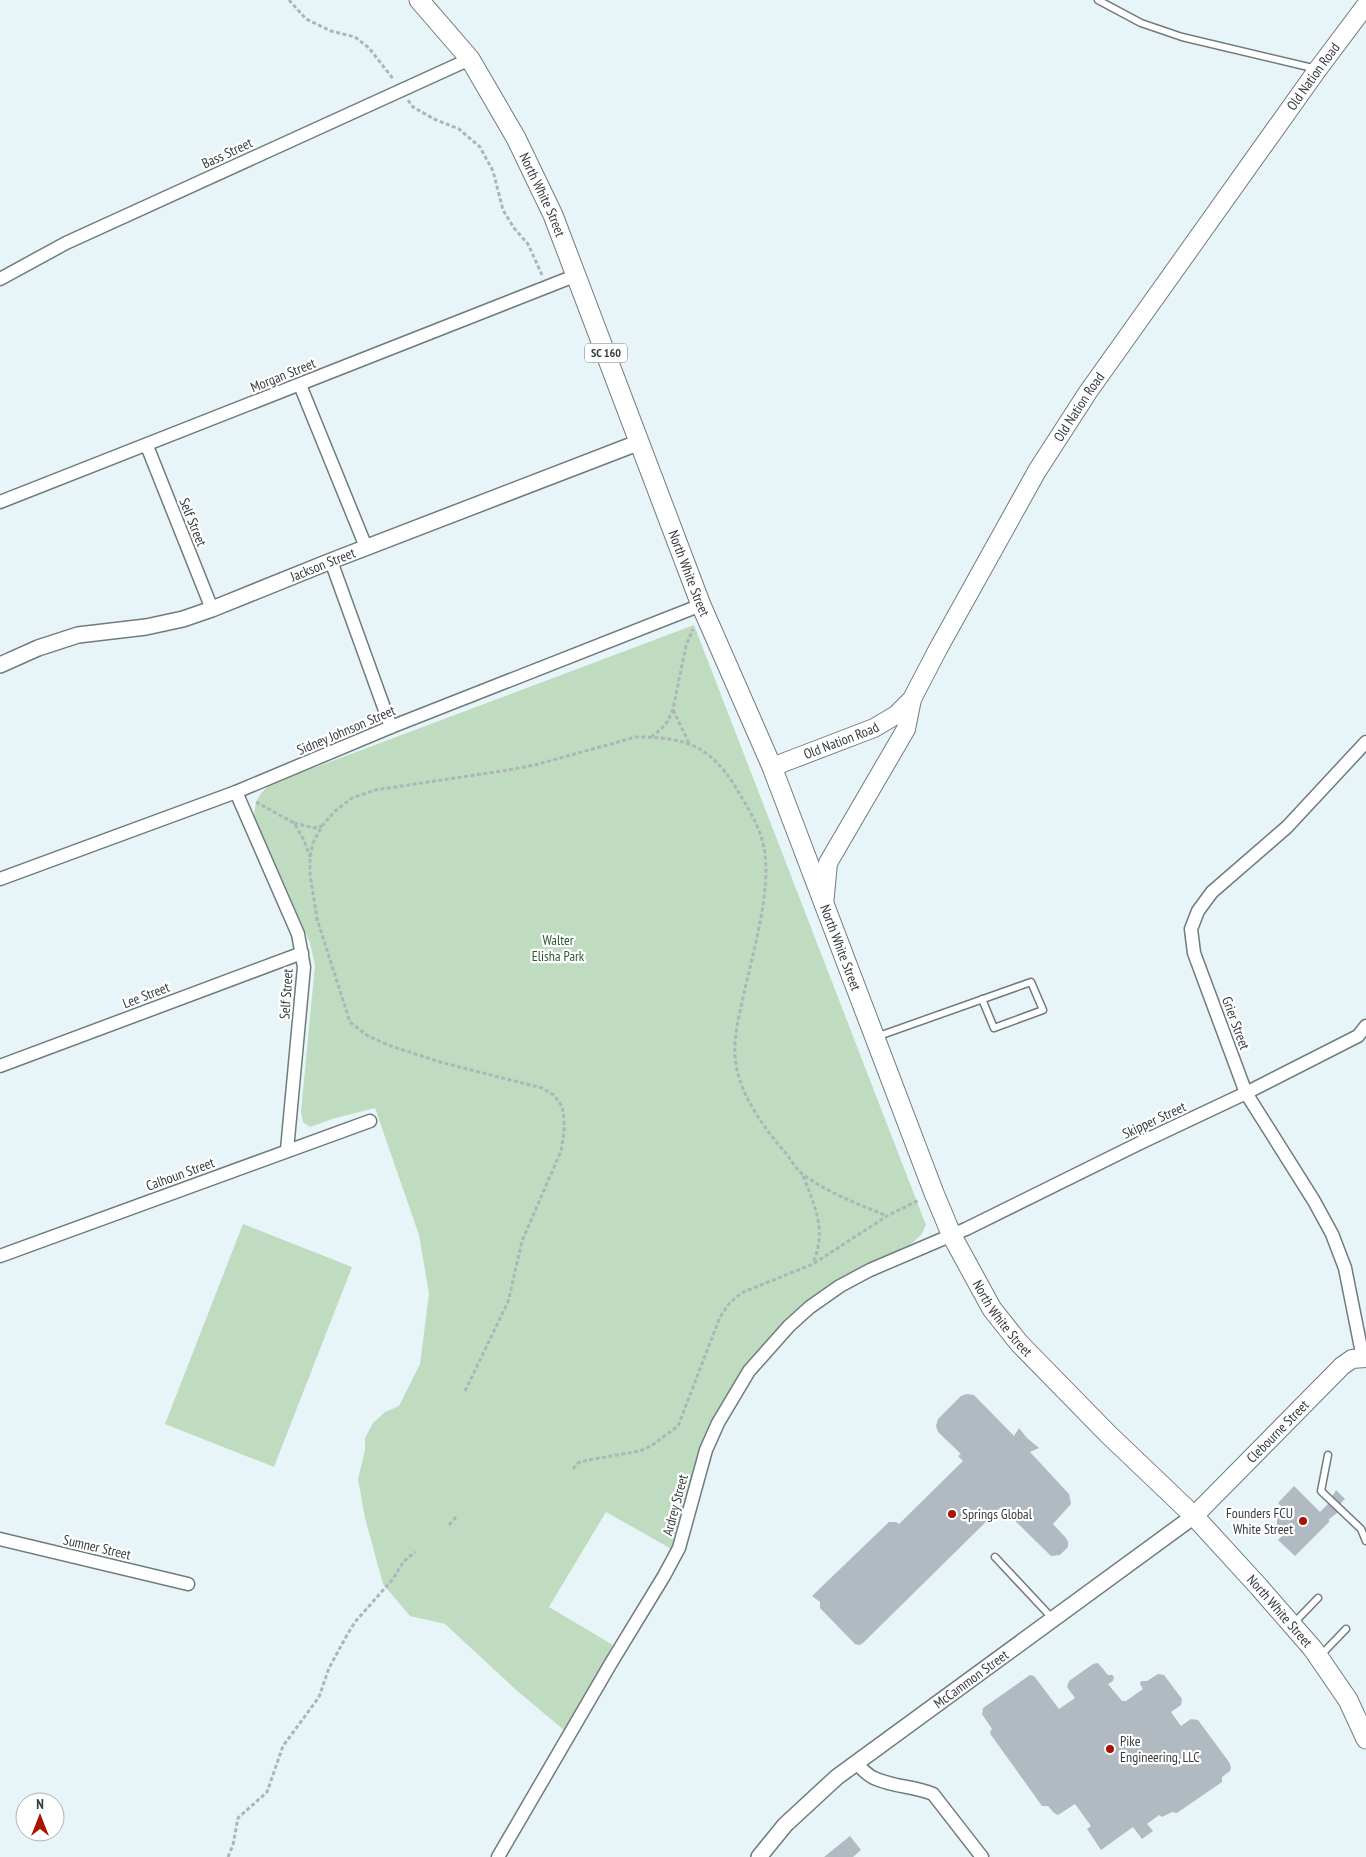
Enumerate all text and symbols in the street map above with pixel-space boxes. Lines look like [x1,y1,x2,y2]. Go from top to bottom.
street label: Old Nation Road [1283,39,1344,114]
street label: Bass Street [199,133,255,172]
street label: North White Street [515,150,569,239]
road number: SC 160 [585,343,627,362]
street label: Morgan Street [248,354,318,396]
street label: Old Nation Road [1050,369,1108,445]
street label: Self Street [175,495,211,549]
street label: North White Street [664,528,714,619]
street label: Jackson Street [287,544,358,586]
street label: Sidney Johnson Street [294,701,398,759]
street label: Old Nation Road [801,718,882,763]
street label: North White Street [816,902,865,993]
park label: Walter Elisha Park [532,931,585,965]
street label: Self Street [275,968,297,1020]
street label: Lee Street [120,978,172,1012]
street label: Grier Street [1218,994,1254,1052]
street label: Skipper Street [1119,1097,1189,1143]
street label: Calhoun Street [143,1153,217,1195]
street label: North White Street [969,1277,1036,1360]
street label: Clebourne Street [1243,1396,1313,1467]
street label: Ardrey Street [658,1472,692,1538]
place label: Founders FCU White Street [1226,1504,1293,1538]
place label: Springs Global [962,1505,1033,1523]
marker: Springs Global [946,1508,958,1520]
marker: Founders FCU White Street [1297,1515,1309,1527]
street label: Sumner Street [61,1530,133,1564]
street label: North White Street [1243,1571,1317,1651]
street label: McCammon Street [930,1646,1012,1712]
place label: Pike Engineering, LLC [1120,1732,1200,1766]
marker: Pike Engineering, LLC [1104,1743,1116,1755]
north arrow [15,1792,65,1842]
text: N [36,1795,44,1813]

